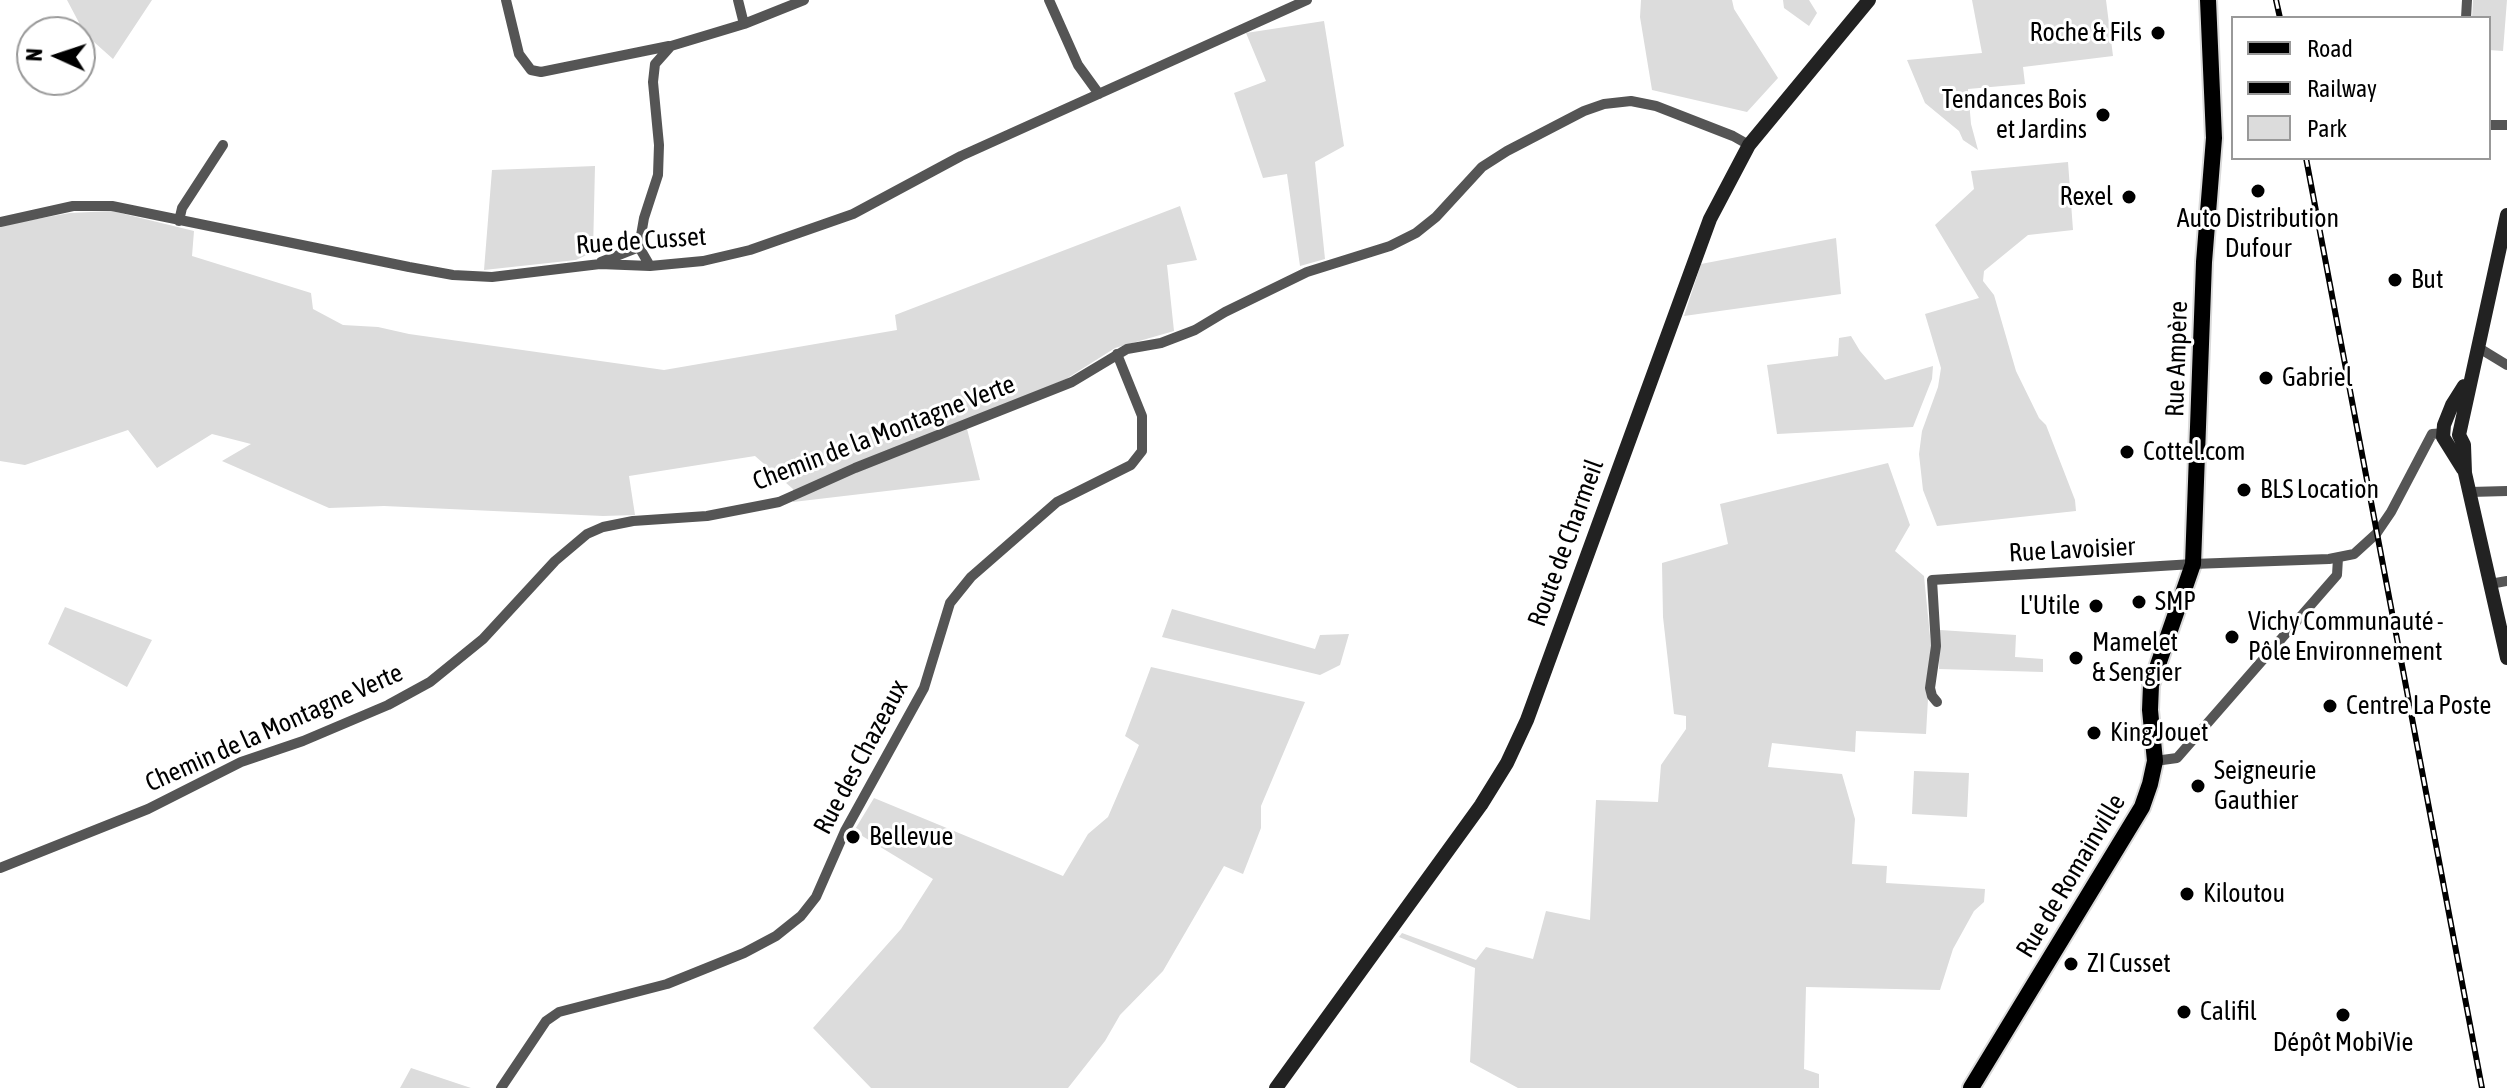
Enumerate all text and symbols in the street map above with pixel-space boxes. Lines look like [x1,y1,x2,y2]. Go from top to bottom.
north arrow [16,16,96,96]
legend [2231,16,2491,160]
place label: Roche & Fils [2030,17,2142,49]
marker: Roche & Fils [2149,24,2167,42]
text: Road [2307,35,2353,62]
text: N [21,48,47,62]
text: Railway [2307,75,2377,102]
place label: Tendances Bois et Jardins [1942,84,2087,146]
marker: Tendances Bois et Jardins [2094,106,2112,124]
text: Park [2307,115,2347,142]
place label: Rexel [2060,181,2113,213]
marker: Auto Distribution Dufour [2249,182,2267,200]
marker: Rexel [2120,188,2138,206]
place label: Auto Distribution Dufour [2177,203,2339,264]
street label: Rue de Cusset [575,221,707,261]
place label: But [2411,264,2443,296]
marker: But [2386,271,2404,289]
street label: Rue Ampère [2159,300,2195,418]
place label: Gabriel [2282,362,2353,394]
street label: Chemin de la Montagne Verte [748,369,1020,497]
marker: Gabriel [2257,369,2275,387]
place label: Cottel.com [2143,436,2246,468]
marker: Cottel.com [2118,443,2136,461]
street label: Route de Charmeil [1521,455,1611,631]
place label: BLS Location [2260,474,2379,506]
marker: BLS Location [2235,481,2253,499]
street label: Rue Lavoisier [2008,531,2136,569]
place label: SMP [2155,586,2196,618]
place label: L'Utile [2020,590,2080,622]
marker: SMP [2130,593,2148,611]
marker: L'Utile [2087,597,2105,615]
place label: Vichy Communauté - Pôle Environnement [2248,606,2443,668]
place label: Mamelet & Sengier [2092,627,2181,688]
marker: Vichy Communauté - Pôle Environnement [2223,628,2241,646]
marker: Mamelet & Sengier [2067,649,2085,667]
street label: Chemin de la Montagne Verte [140,657,408,799]
street label: Rue des Chazeaux [807,675,915,839]
place label: Centre La Poste [2346,690,2491,722]
marker: Centre La Poste [2321,697,2339,715]
place label: King Jouet [2110,717,2208,749]
marker: King Jouet [2085,724,2103,742]
place label: Seigneurie Gauthier [2214,755,2316,816]
marker: Seigneurie Gauthier [2189,777,2207,795]
street label: Rue de Romainville [2010,789,2132,963]
place label: Bellevue [869,821,953,853]
marker: Bellevue [844,828,862,846]
place label: Kiloutou [2203,878,2285,910]
marker: Kiloutou [2178,885,2196,903]
place label: ZI Cusset [2087,948,2171,980]
marker: ZI Cusset [2062,955,2080,973]
place label: Califil [2200,996,2257,1028]
marker: Califil [2175,1003,2193,1021]
marker: Dépôt MobiVie [2334,1006,2352,1024]
place label: Dépôt MobiVie [2273,1027,2413,1059]

